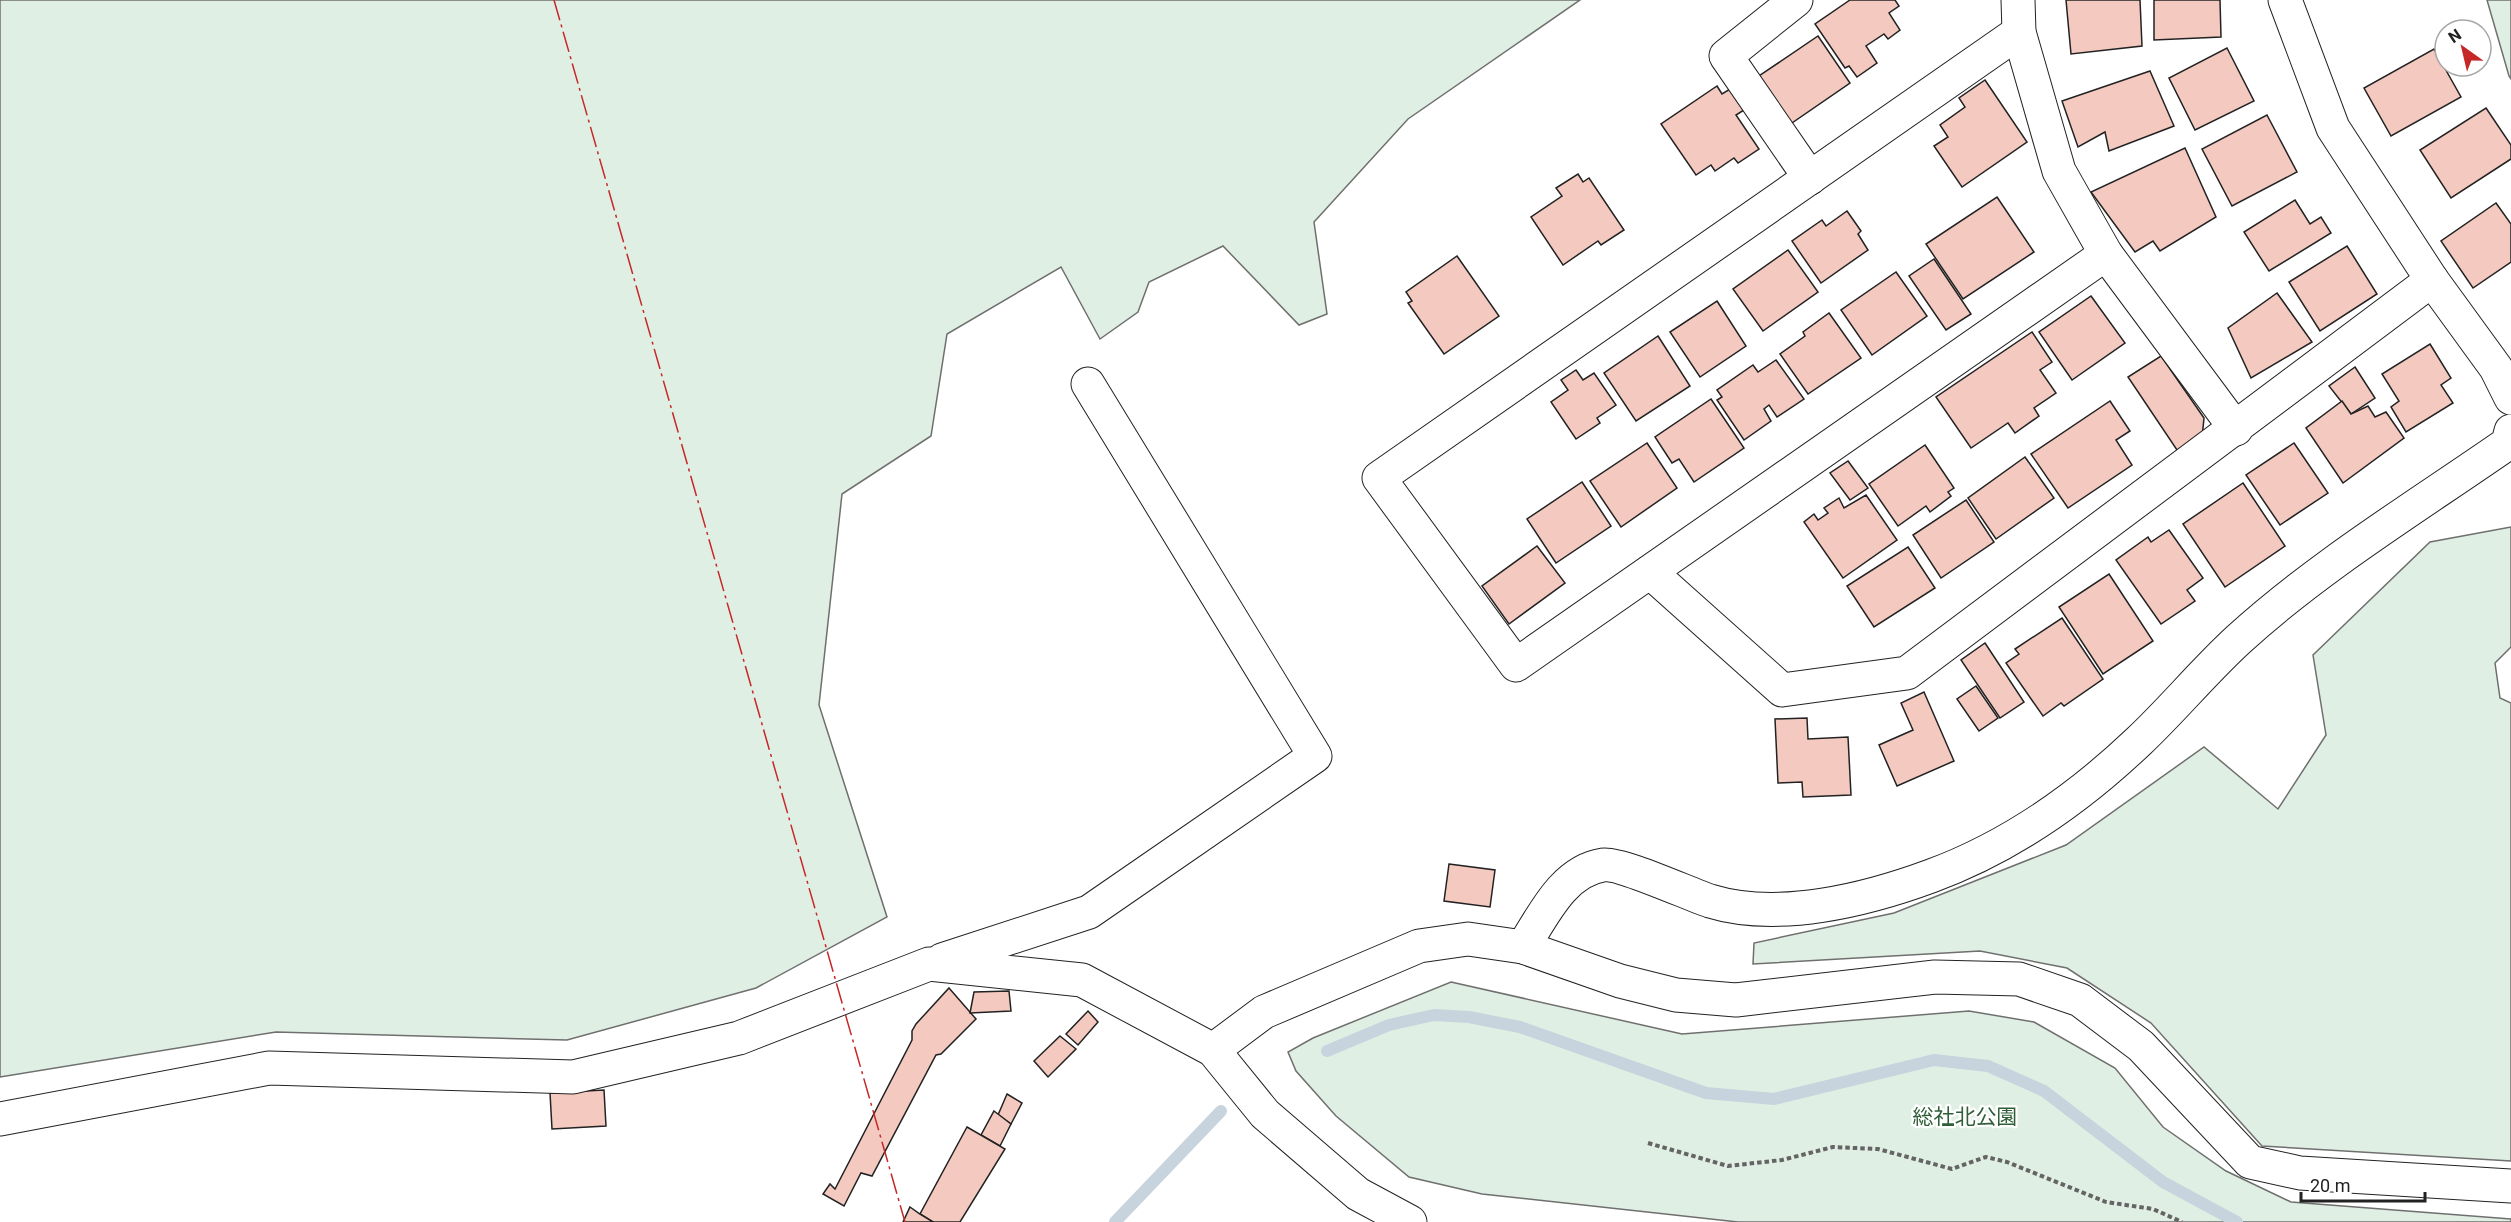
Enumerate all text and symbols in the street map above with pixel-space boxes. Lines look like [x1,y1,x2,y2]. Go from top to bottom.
north arrow [2433,18,2493,78]
text: N [2445,25,2465,47]
park label: 総社北公園 [1913,1105,2018,1129]
scale bar [2301,1165,2426,1203]
text: 20 m [2310,1175,2350,1196]

